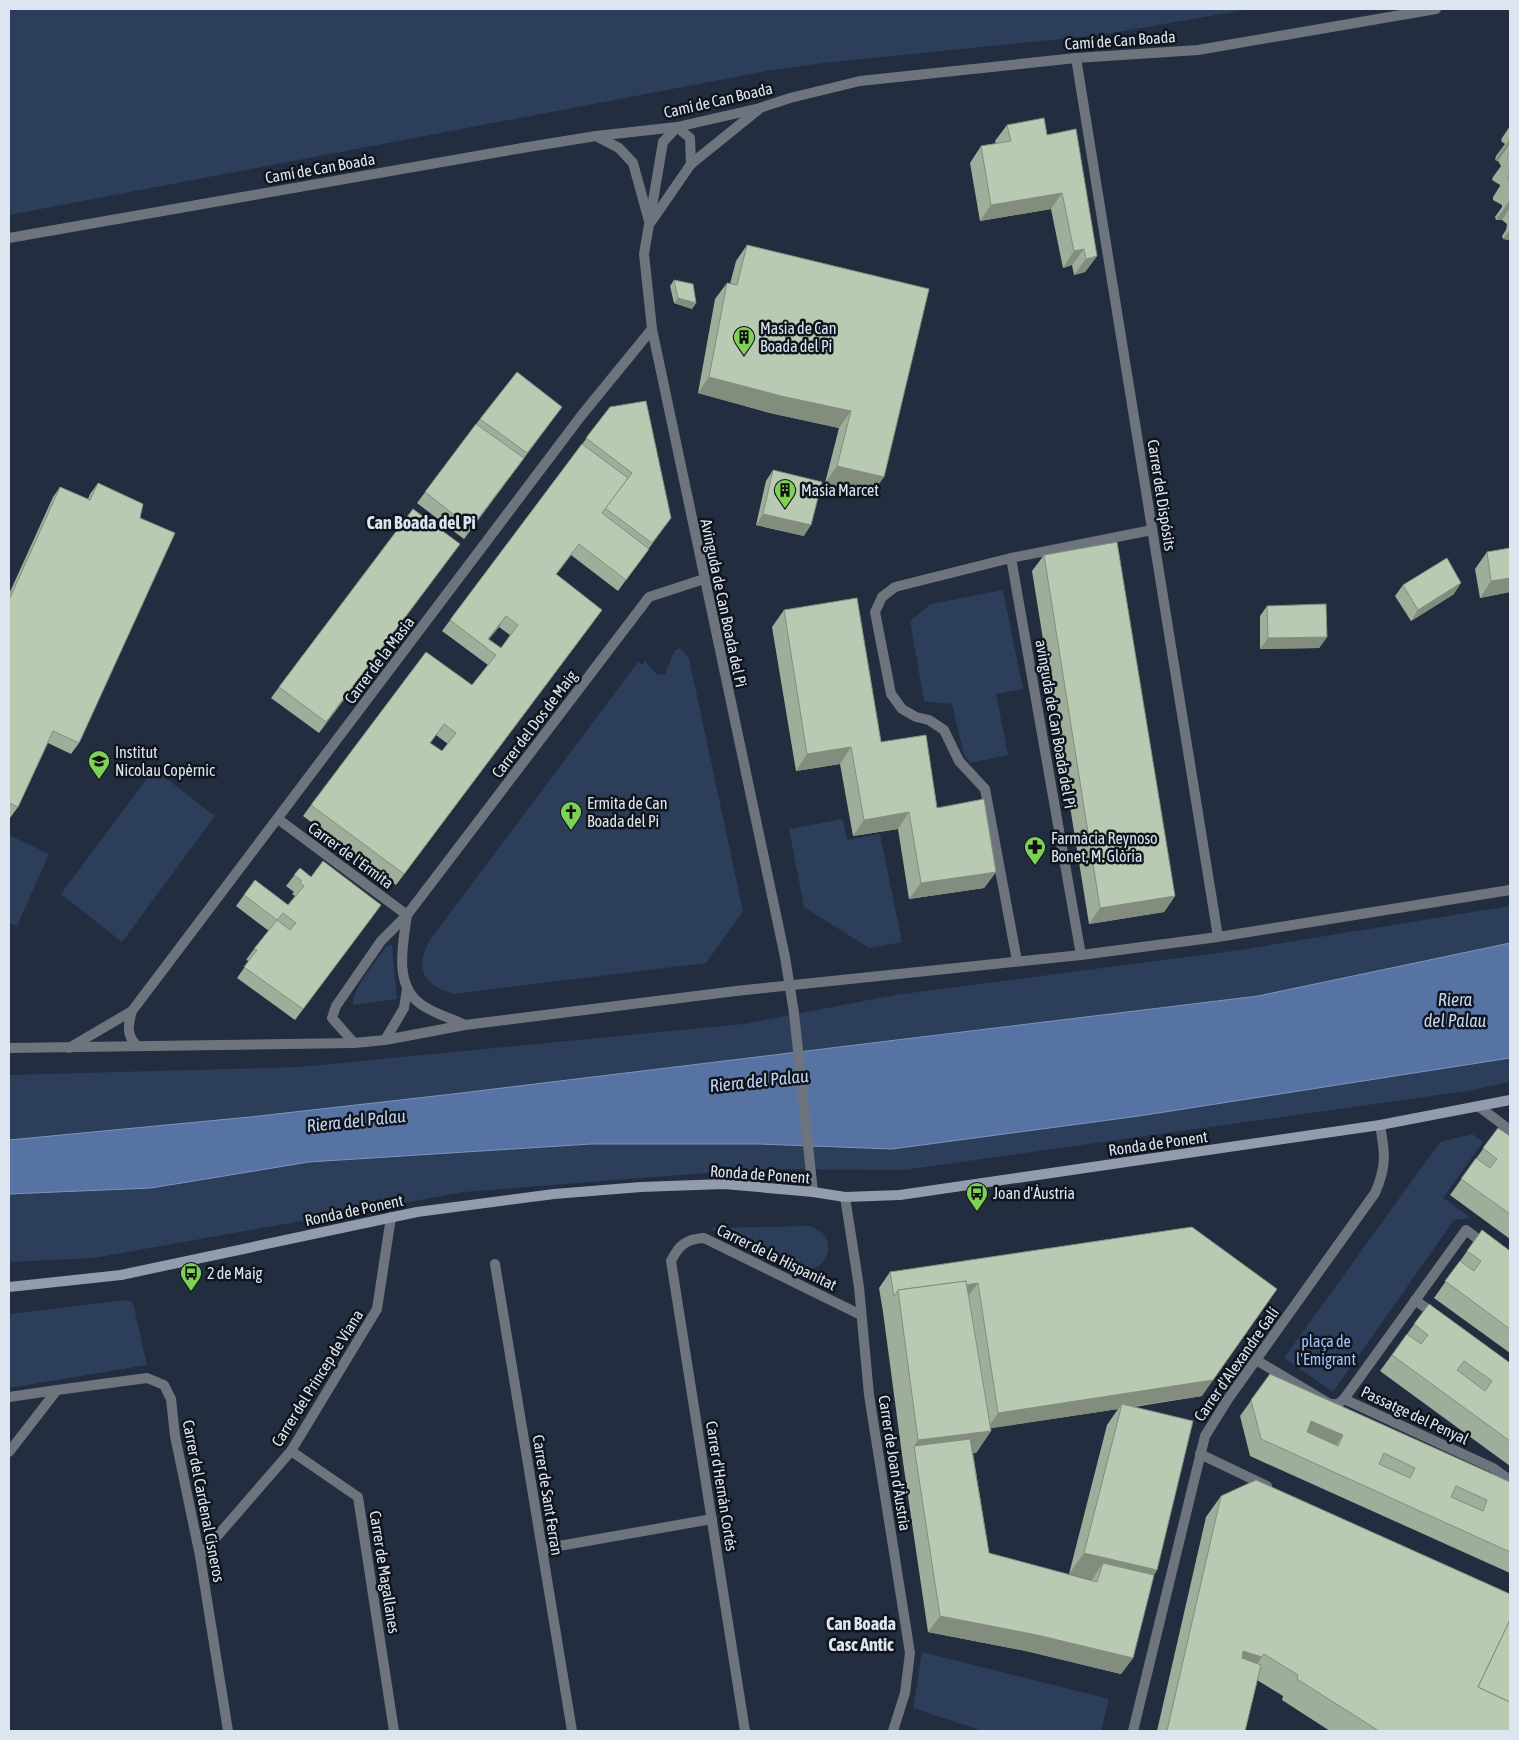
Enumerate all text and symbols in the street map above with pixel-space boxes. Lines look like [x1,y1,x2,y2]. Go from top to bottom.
street label: Camí de Can Boada [1064,27,1176,53]
street label: Camí de Can Boada [662,79,774,121]
street label: Camí de Can Boada [264,149,376,187]
place label: Masia de Can Boada del Pi [760,319,837,355]
building icon: Masia de Can Boada del Pi [732,325,756,356]
street label: Carrer del Dispósits [1143,438,1180,552]
building icon: Masia Marcet [773,478,797,509]
place label: Masia Marcet [801,481,879,499]
district label: Can Boada del Pi [366,512,476,533]
street label: Avinguda de Can Boada del Pi [696,517,751,689]
street label: Carrer de la Masia [340,613,418,707]
street label: avinguda de Can Boada del Pi [1031,638,1080,810]
street label: Carrer del Dos de Maig [488,667,581,782]
place label: Institut Nicolau Copèrnic [115,743,215,780]
school or university icon: Institut Nicolau Copèrnic [87,749,111,780]
place label: Ermita de Can Boada del Pi [587,794,667,830]
church icon: Ermita de Can Boada del Pi [559,800,583,831]
street label: Carrer de l'Ermita [305,818,397,892]
place label: Farmàcia Reynoso Bonet, M. Glòria [1051,829,1158,865]
pharmacy icon: Farmàcia Reynoso Bonet, M. Glòria [1023,835,1047,866]
water label: Riera del Palau [1424,989,1487,1031]
water label: Riera del Palau [708,1065,810,1096]
water label: Riera del Palau [305,1105,407,1136]
street label: Ronda de Ponent [1107,1127,1209,1159]
street label: Ronda de Ponent [709,1162,811,1186]
bus stop icon: Joan d'Àustria [965,1181,989,1212]
place label: Joan d'Àustria [993,1184,1075,1202]
street label: Ronda de Ponent [303,1191,405,1229]
street label: Carrer de la Hispanitat [714,1220,840,1295]
bus stop icon: 2 de Maig [179,1261,203,1292]
place label: 2 de Maig [207,1264,263,1283]
street label: Carrer d'Alexandre Galí [1190,1303,1282,1424]
street label: Carrer del Princep de Viana [268,1306,367,1450]
park label: plaça de l'Emigrant [1296,1332,1356,1369]
street label: Passatge del Penyal [1358,1382,1472,1449]
street label: Carrer de Joan d'Àustria [875,1394,915,1532]
street label: Carrer del Cardenal Cisneros [179,1418,229,1584]
street label: Carrer d'Hernán Cortés [703,1420,741,1553]
street label: Carrer de Sant Ferran [530,1433,566,1557]
street label: Carrer de Magallanes [365,1509,404,1635]
district label: Can Boada Casc Antic [826,1613,896,1655]

